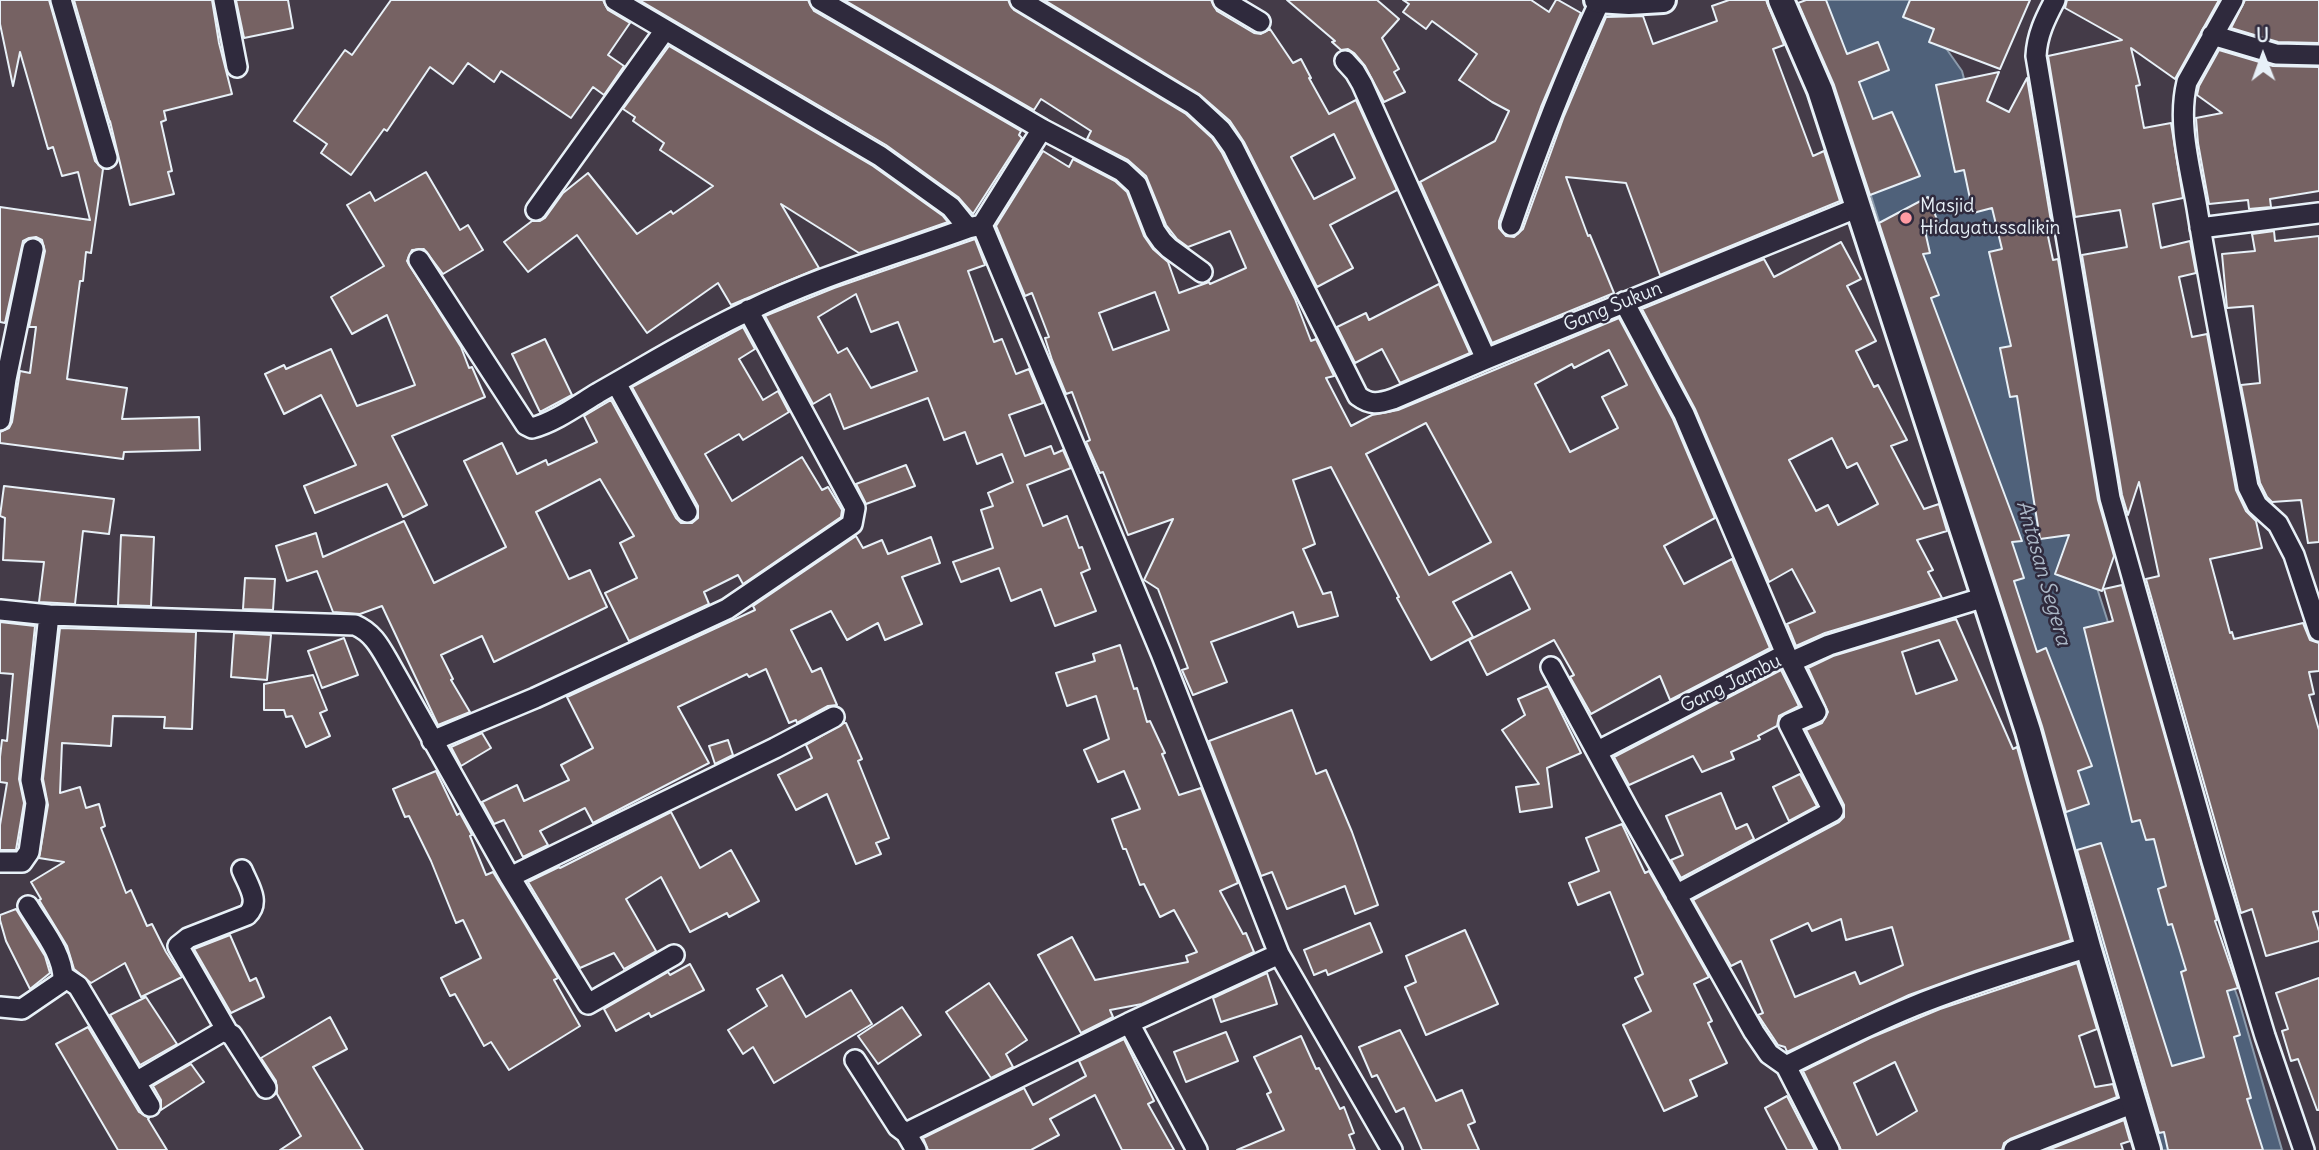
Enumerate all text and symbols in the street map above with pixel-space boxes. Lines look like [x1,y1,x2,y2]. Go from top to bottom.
north arrow [2228,21,2298,91]
text: U [2256,23,2269,47]
place label: Masjid Hidayatussalikin [1920,196,2061,240]
marker: Masjid Hidayatussalikin [1898,210,1914,226]
street label: Gang Sukun [1560,277,1666,337]
water label: Antasan Segera [2010,498,2076,648]
street label: Gang Jambu [1677,650,1785,718]

